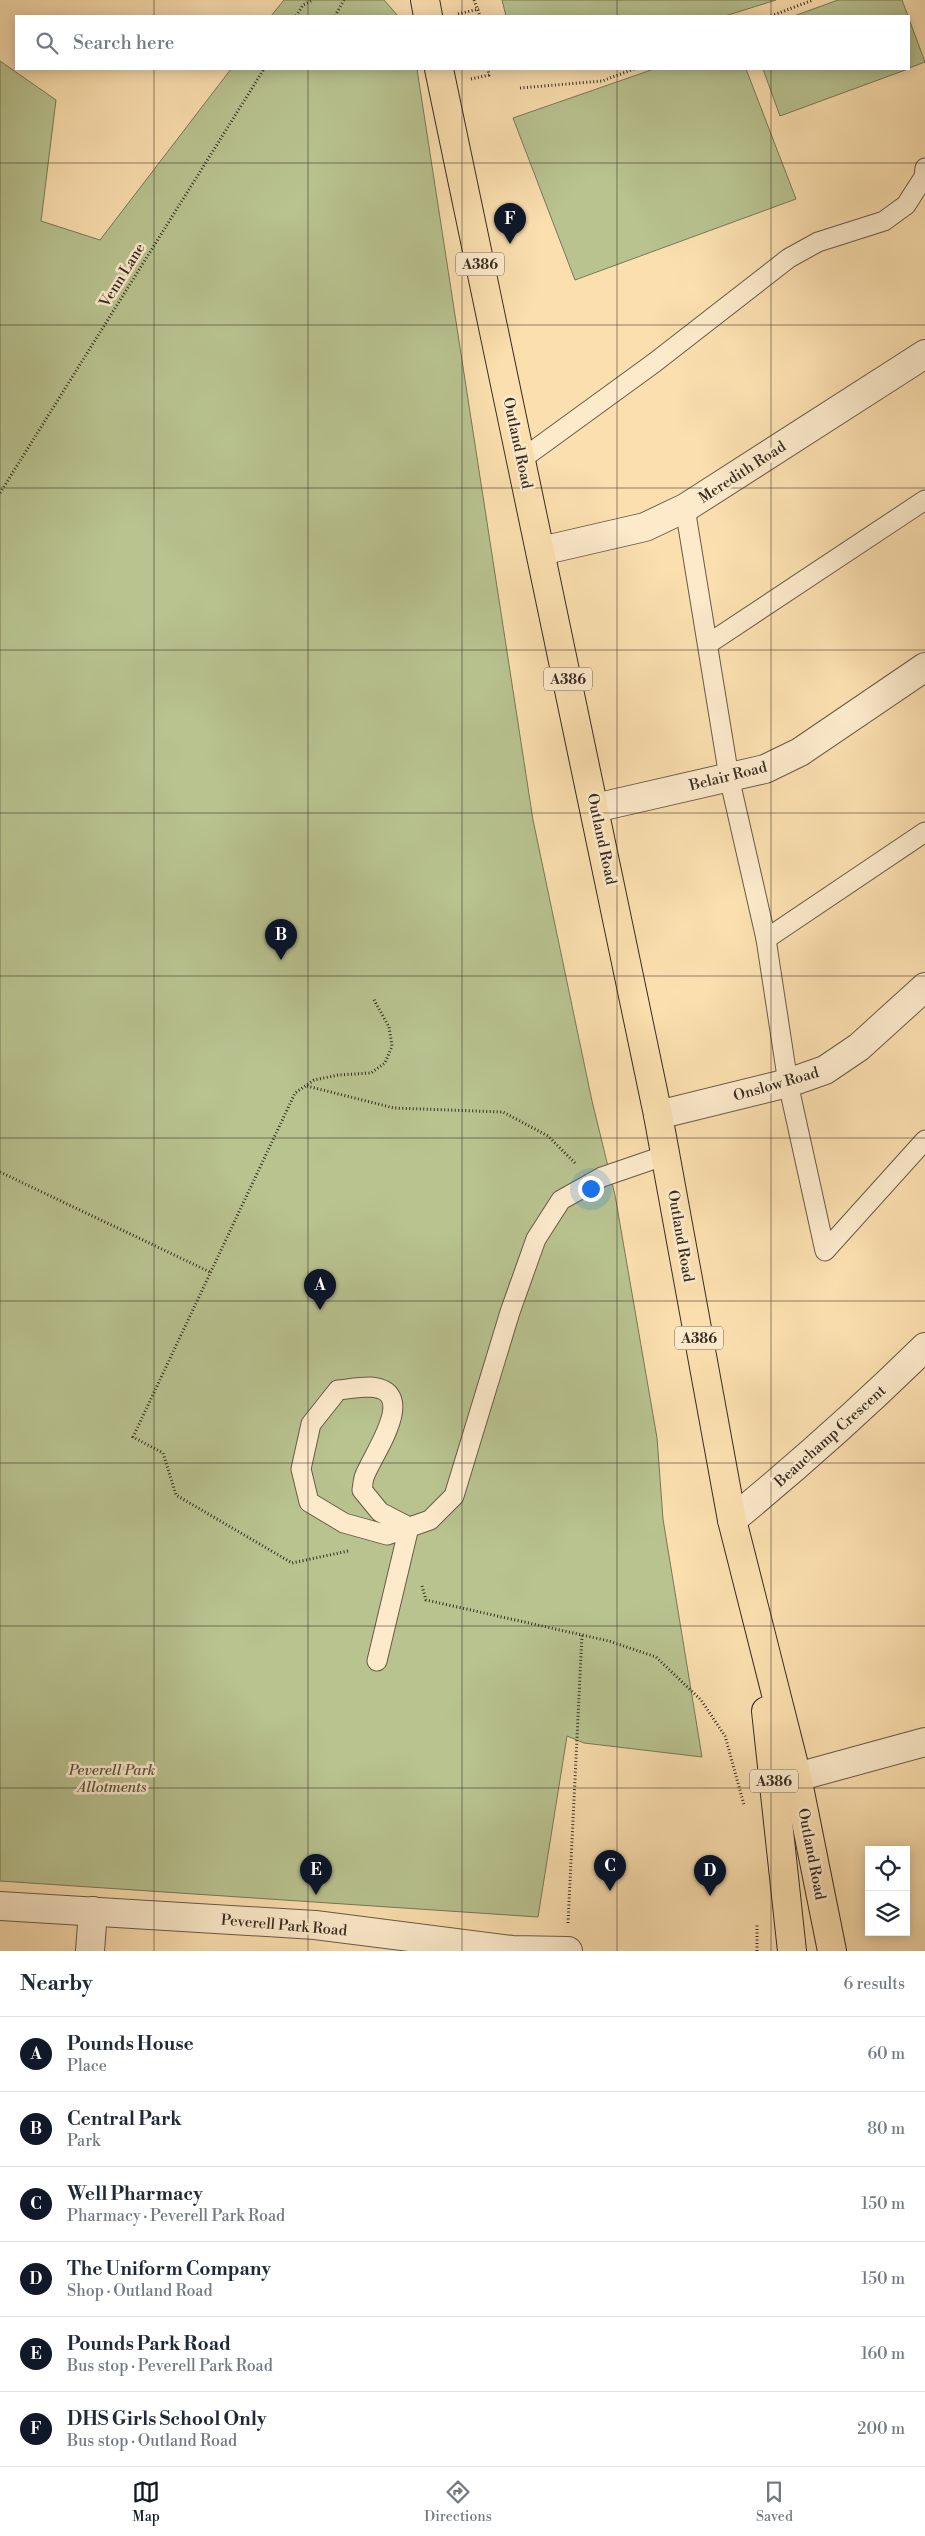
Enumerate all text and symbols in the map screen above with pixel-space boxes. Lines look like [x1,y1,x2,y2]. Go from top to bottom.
search box [15,15,910,70]
icon: search [33,29,61,57]
text: Search here [73,31,174,55]
pin: F [494,203,526,244]
street label: Venn Lane [95,240,150,312]
road number: A386 [456,252,504,276]
street label: Outland Road [499,396,537,491]
street label: Meredith Road [695,437,790,508]
road number: A386 [544,668,592,691]
street label: Belair Road [686,758,769,796]
street label: Outland Road [583,792,621,887]
pin: B [265,919,297,960]
street label: Onslow Road [731,1063,822,1106]
your location [578,1176,604,1202]
street label: Outland Road [663,1189,698,1284]
pin: A [304,1269,336,1310]
road number: A386 [675,1326,723,1350]
street label: Beauchamp Crescent [770,1381,890,1492]
park label: Peverell Park Allotments [68,1761,155,1797]
road number: A386 [750,1770,798,1792]
street label: Outland Road [793,1807,830,1902]
map controls [865,1846,910,1936]
button: locate [865,1846,910,1891]
pin: C [594,1850,626,1891]
pin: E [300,1854,332,1895]
pin: D [694,1855,726,1896]
button: layers [865,1891,910,1936]
street label: Peverell Park Road [220,1911,348,1941]
text: Nearby [20,1971,93,1997]
text: 6 results [844,1974,905,1994]
text: Pounds House [67,2032,194,2056]
text: A [30,2044,42,2064]
text: 60 m [867,2044,905,2064]
text: Place [67,2056,107,2076]
text: Central Park [67,2107,182,2131]
text: B [30,2119,42,2139]
text: 80 m [867,2119,905,2139]
text: Park [67,2131,100,2151]
text: Well Pharmacy [67,2182,203,2206]
text: C [30,2194,42,2214]
text: 150 m [861,2194,905,2214]
text: Pharmacy · Peverell Park Road [67,2206,285,2226]
text: The Uniform Company [67,2257,271,2281]
text: D [30,2269,42,2289]
text: 150 m [861,2269,905,2289]
text: Shop · Outland Road [67,2281,213,2301]
text: Pounds Park Road [67,2332,231,2356]
text: E [30,2344,42,2364]
text: 160 m [861,2344,905,2364]
text: Bus stop · Peverell Park Road [67,2356,273,2376]
text: DHS Girls School Only [67,2407,267,2431]
text: F [30,2419,42,2439]
text: 200 m [857,2419,905,2439]
text: Bus stop · Outland Road [67,2431,237,2451]
tab: Map [132,2478,160,2526]
tab: Directions [424,2478,492,2526]
tab: Saved [756,2478,793,2526]

